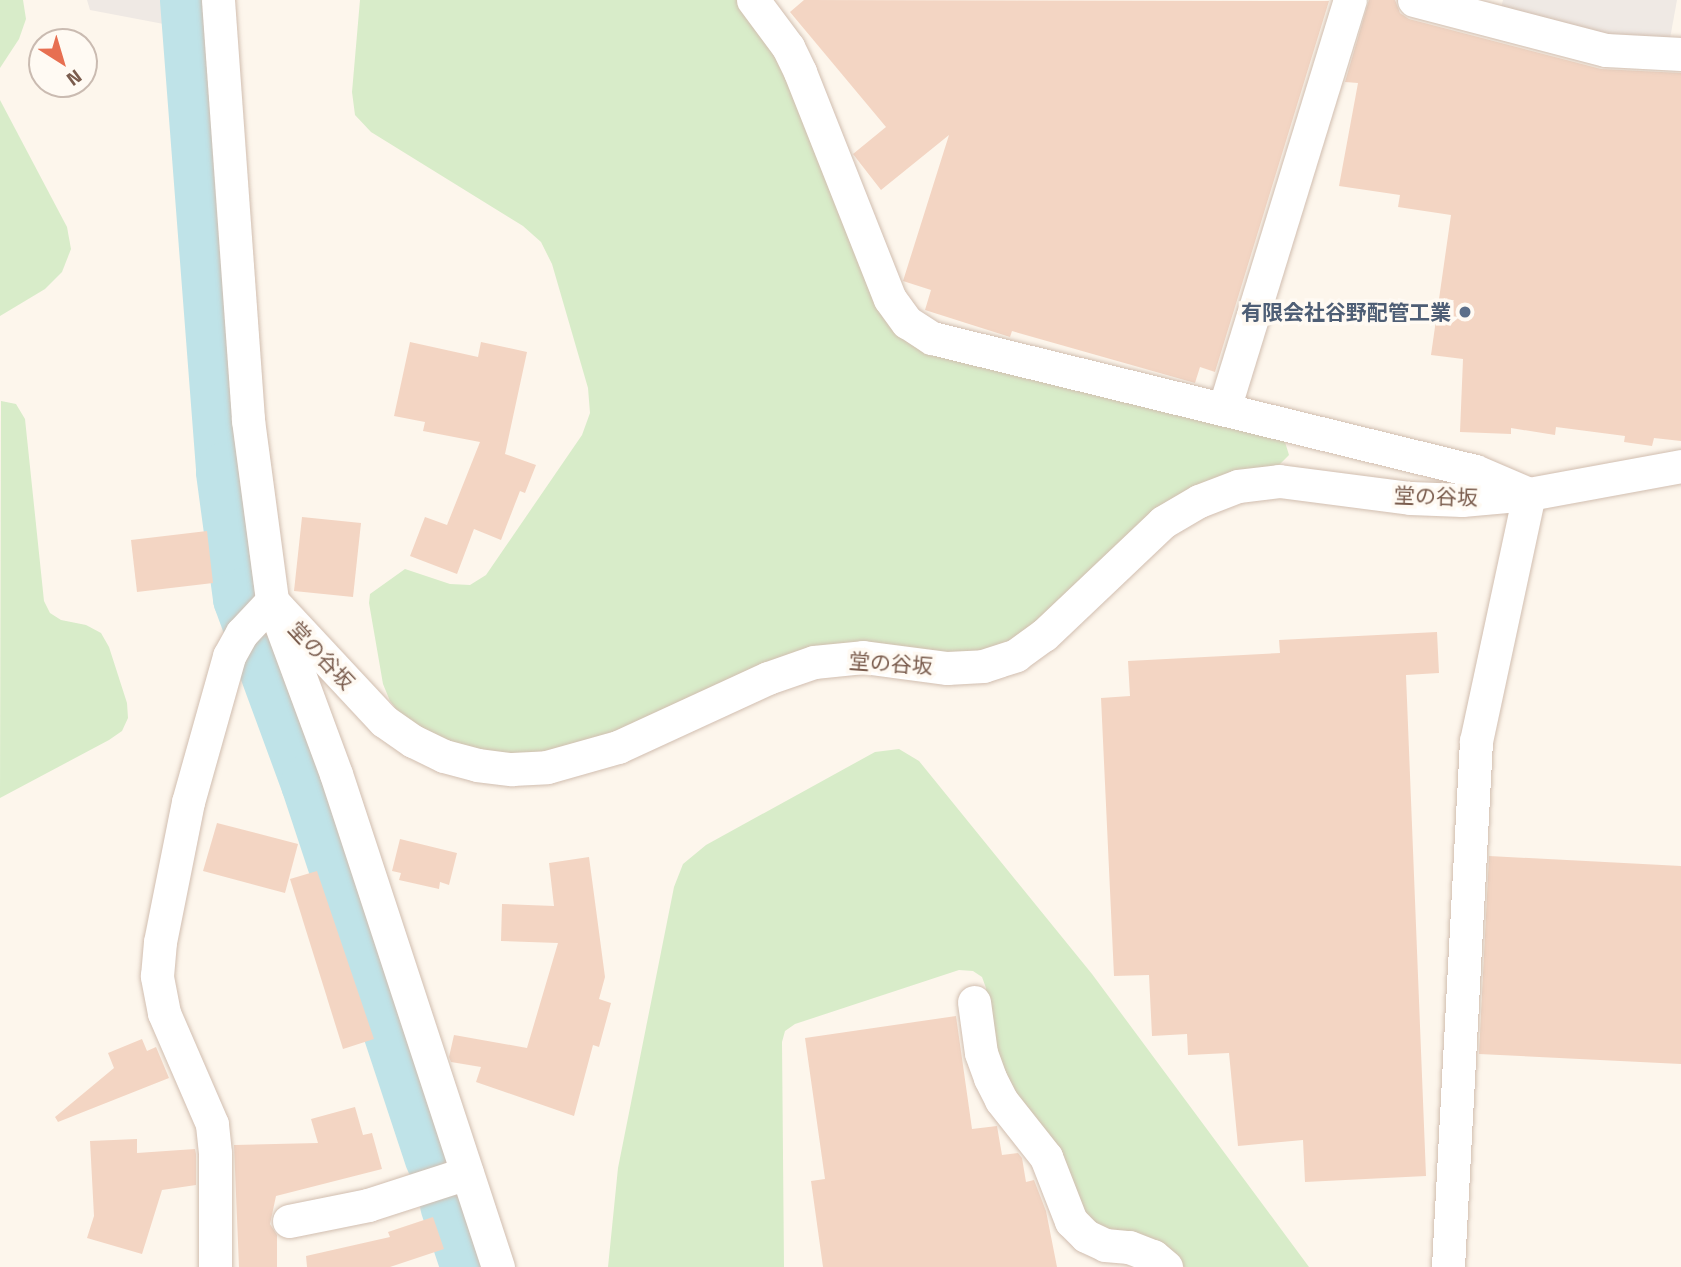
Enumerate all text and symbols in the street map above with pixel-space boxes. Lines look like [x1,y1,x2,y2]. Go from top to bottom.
north arrow [28,28,98,98]
text: N [61,63,89,94]
place label: 有限会社谷野配管工業 [1241,299,1451,325]
marker: 有限会社谷野配管工業 [1457,304,1473,320]
street label: 堂の谷坂 [1394,482,1478,510]
street label: 堂の谷坂 [284,616,360,694]
street label: 堂の谷坂 [848,648,934,678]

